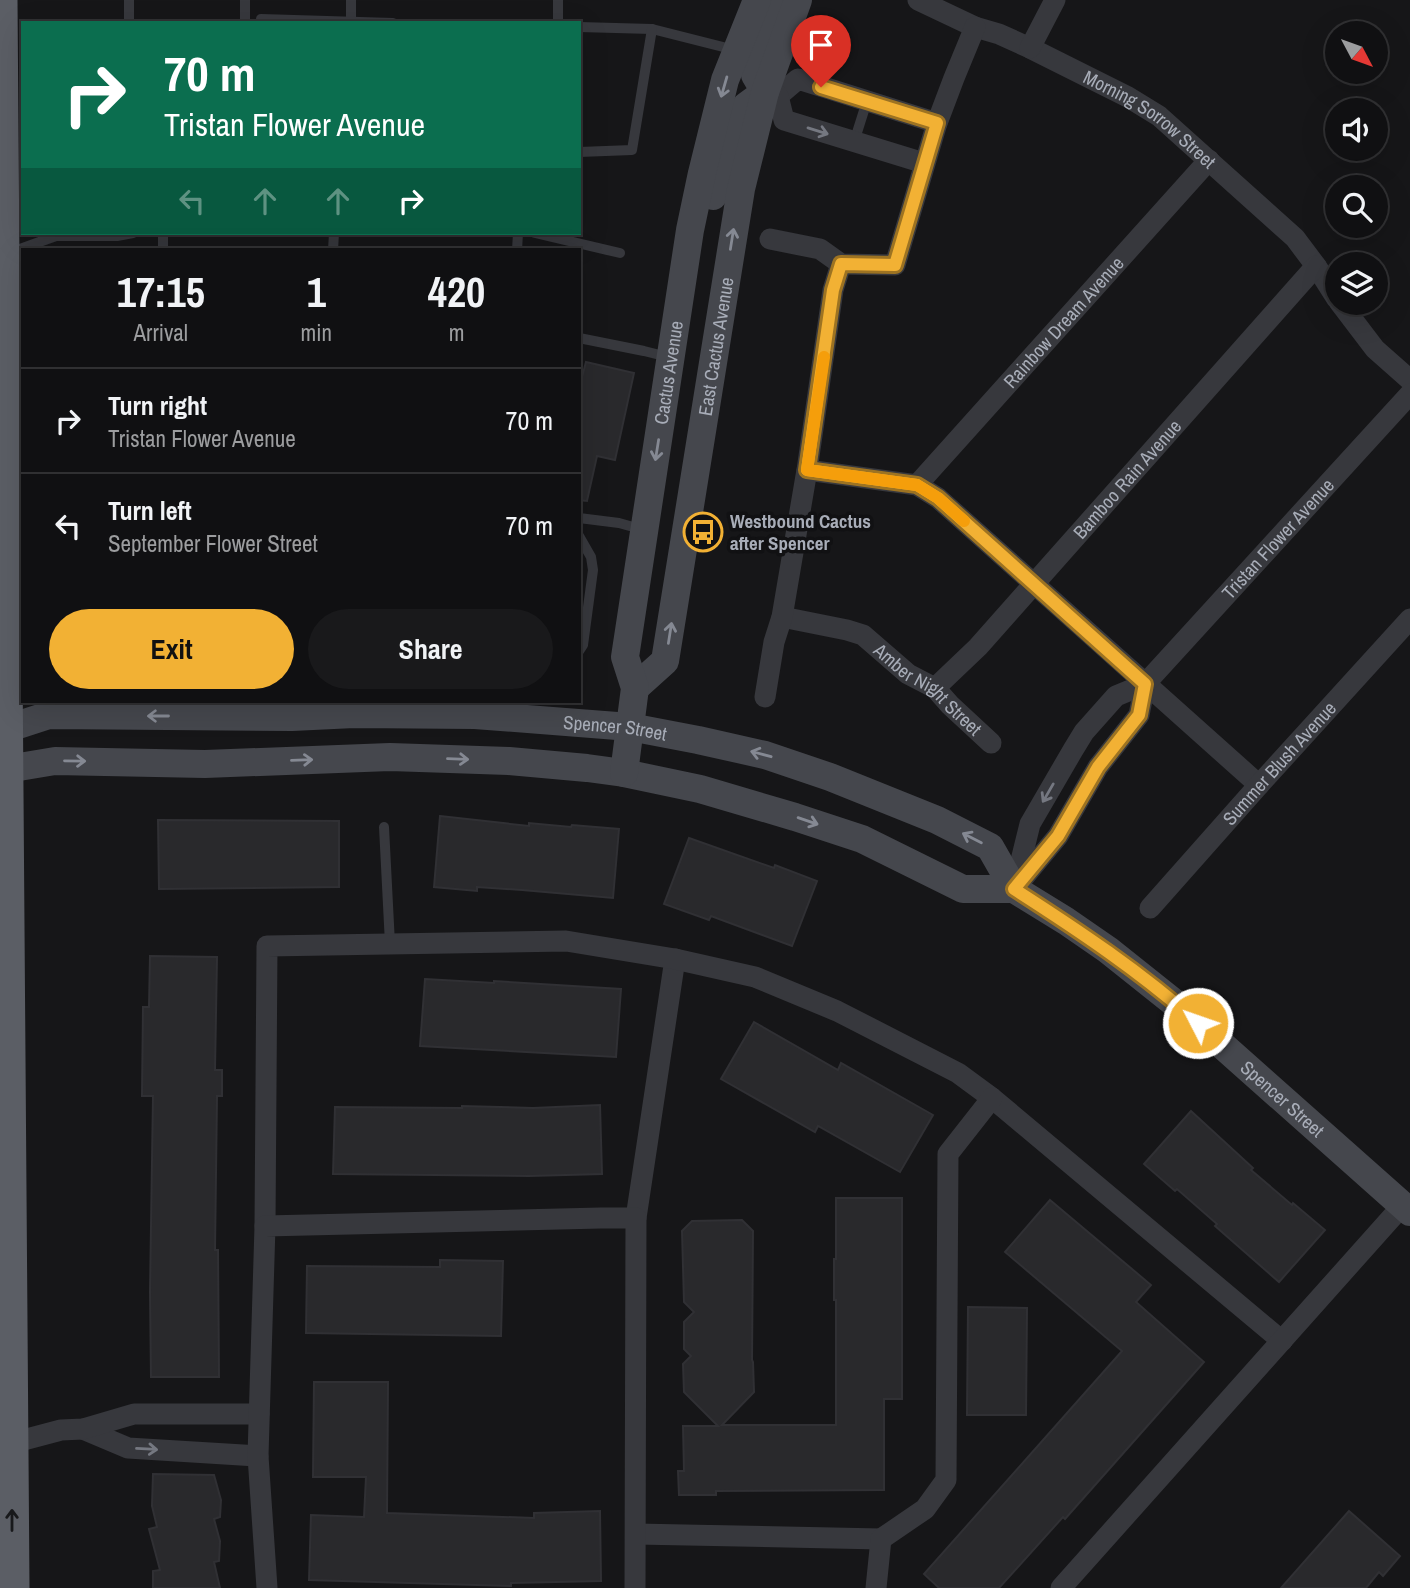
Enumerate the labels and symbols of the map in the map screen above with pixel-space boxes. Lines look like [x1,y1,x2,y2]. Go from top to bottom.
pin [791,15,851,87]
north arrow [1325,21,1388,84]
street label: Morning Sorrow Street [1079,64,1222,174]
one-way arrow [717,75,730,98]
one-way arrow [807,125,829,138]
one-way arrow [726,228,739,251]
street label: Rainbow Dream Avenue [997,251,1129,394]
street label: East Cactus Avenue [692,275,740,418]
street label: Cactus Avenue [648,319,689,426]
street label: Bamboo Rain Avenue [1067,414,1187,544]
one-way arrow [650,438,663,460]
street label: Tristan Flower Avenue [1216,473,1340,605]
place label: Westbound Cactus after Spencer [730,508,871,556]
bus stop icon: Westbound Cactus after Spencer [682,511,724,553]
one-way arrow [663,622,676,645]
street label: Amber Night Street [867,636,988,742]
street label: Summer Blush Avenue [1216,696,1342,831]
one-way arrow [147,709,170,723]
street label: Spencer Street [562,709,670,747]
one-way arrow [750,747,772,760]
one-way arrow [446,753,469,766]
one-way arrow [63,754,86,768]
one-way arrow [290,754,313,767]
one-way arrow [1041,783,1055,803]
one-way arrow [797,816,819,828]
one-way arrow [962,831,983,845]
position arrow [1161,986,1235,1060]
street label: Spencer Street [1235,1054,1331,1143]
one-way arrow [135,1443,158,1456]
one-way arrow [6,1509,19,1532]

